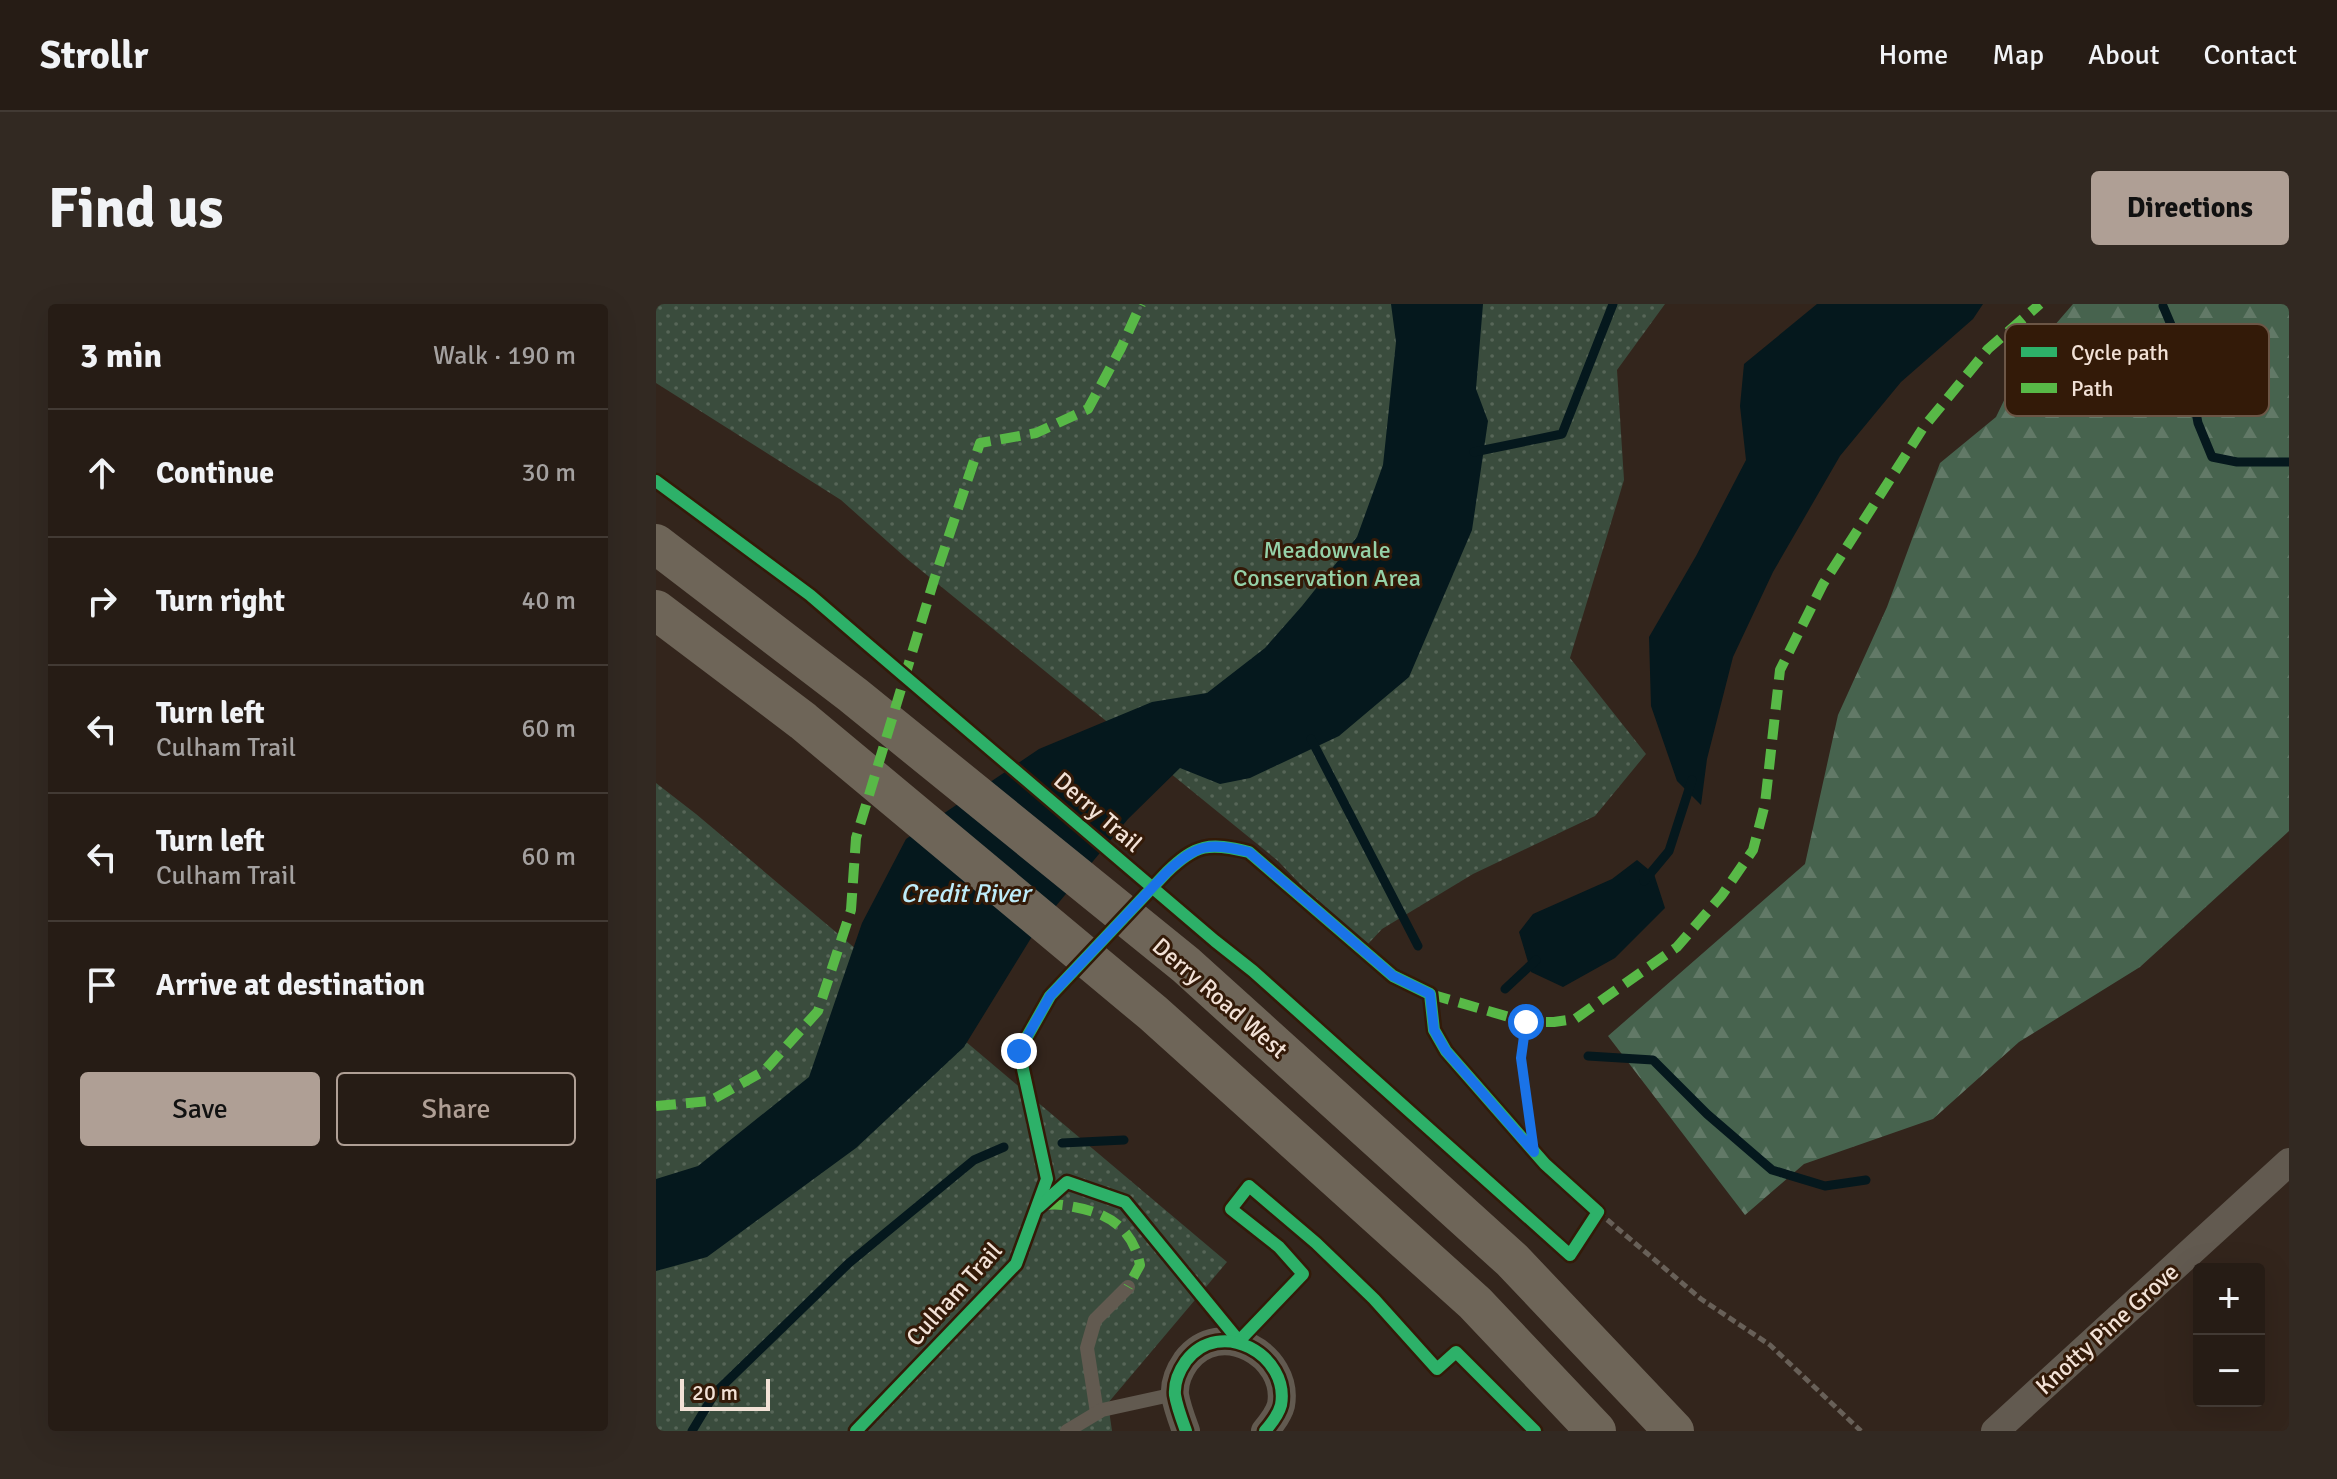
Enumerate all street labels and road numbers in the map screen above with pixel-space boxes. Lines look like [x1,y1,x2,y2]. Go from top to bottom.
street label: Derry Trail [1048,765,1148,859]
street label: Derry Road West [1146,931,1294,1065]
street label: Culham Trail [900,1236,1008,1352]
street label: Knotty Pine Grove [2029,1257,2185,1401]

